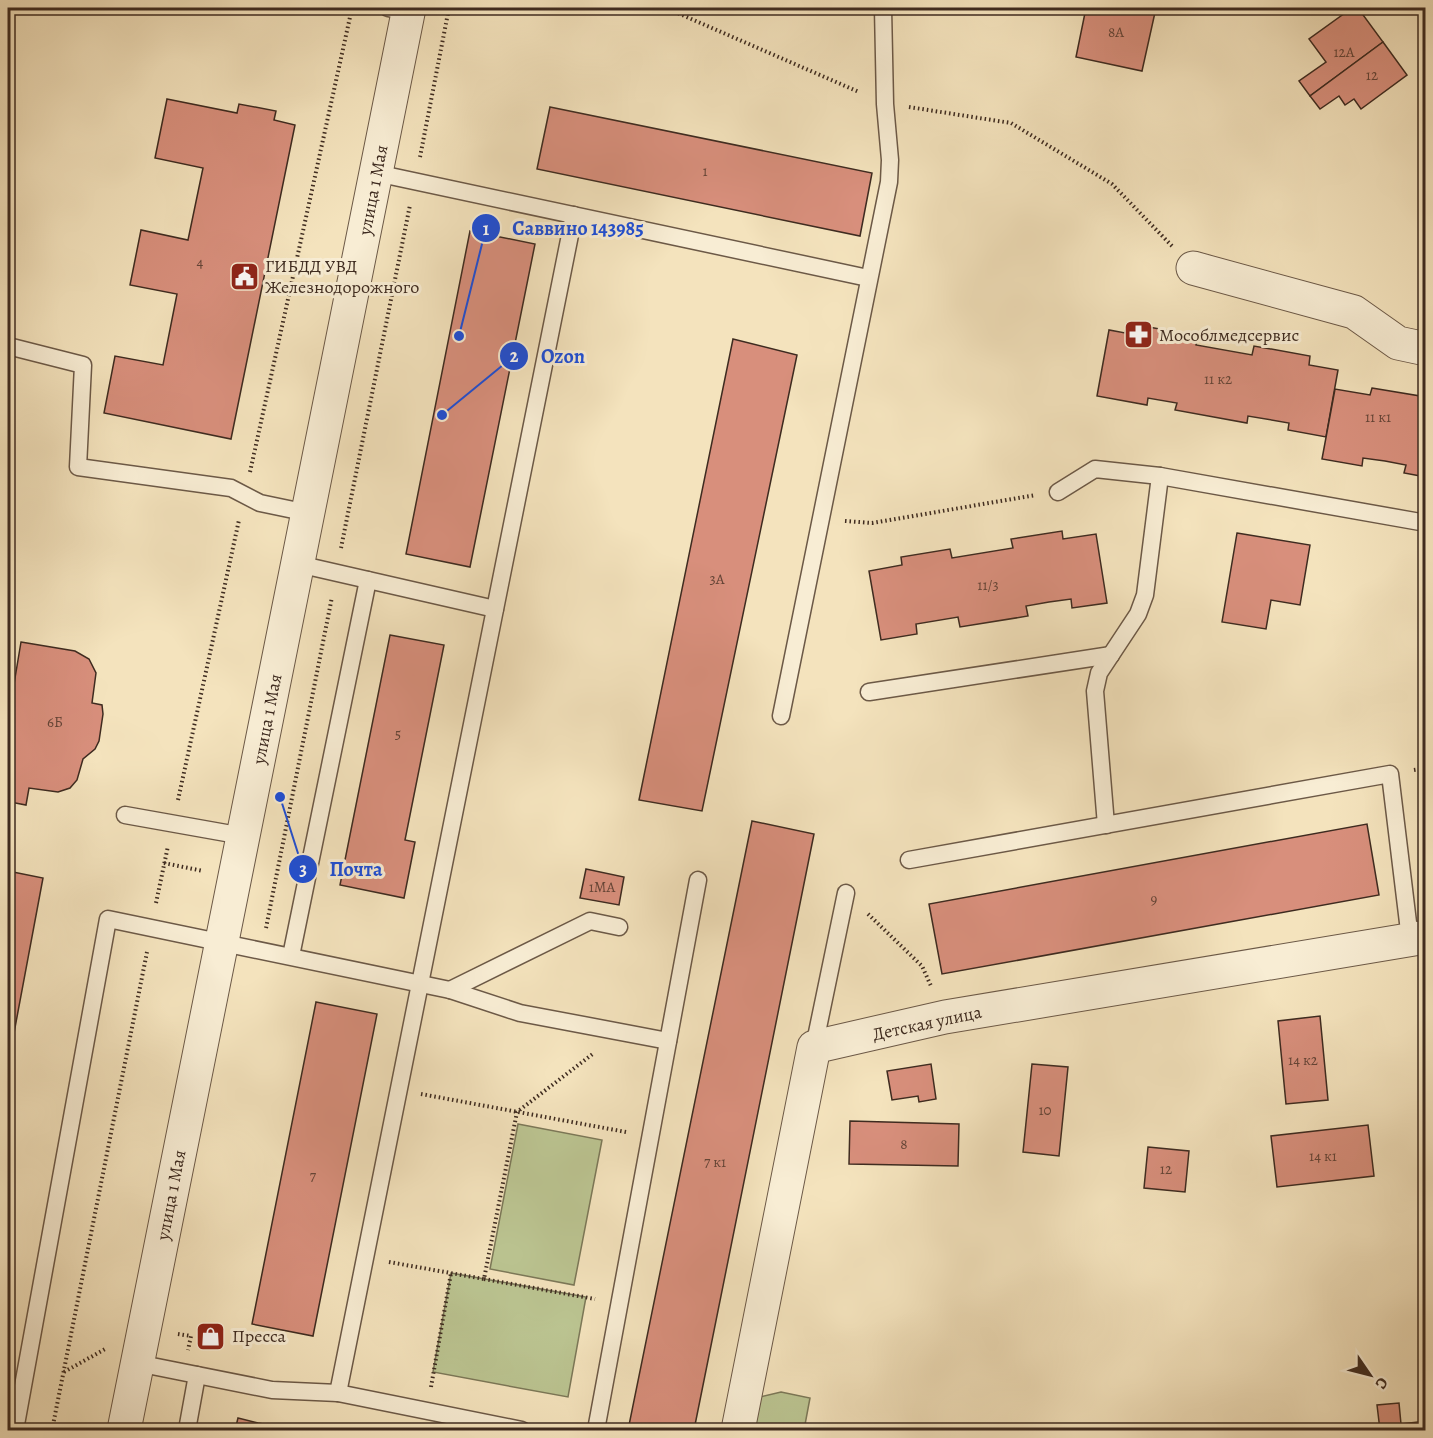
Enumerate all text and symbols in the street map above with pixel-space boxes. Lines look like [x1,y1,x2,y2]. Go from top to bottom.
house number: 8А [1108,22,1124,42]
house number: 12А [1333,42,1355,62]
house number: 12 [1366,65,1378,85]
street label: улица 1 Мая [352,143,393,238]
house number: 1 [702,161,708,181]
callout: Саввино 143985 [471,209,656,247]
text: Саввино 143985 [512,215,644,242]
text: 1 [483,217,490,241]
house number: 4 [197,252,204,272]
place label: ГИБДД УВД Железнодорожного [265,254,419,299]
public building icon: ГИБДД УВД Железнодорожного [228,260,260,292]
pharmacy icon: Мособлмедсервис [1122,319,1154,351]
place label: Мособлмедсервис [1159,323,1299,347]
callout: Ozon [499,337,597,375]
text: Ozon [541,343,585,370]
text: 2 [510,344,519,368]
house number: 11 к2 [1204,369,1232,389]
house number: 11 к1 [1365,407,1391,427]
house number: 3А [709,569,725,589]
house number: 11/3 [977,575,999,595]
street label: улица 1 Мая [246,672,287,767]
house number: 6Б [47,712,63,732]
house number: 5 [395,724,401,744]
callout: Почта [288,850,395,888]
text: Почта [330,856,383,883]
text: 3 [299,857,307,881]
house number: 1МА [589,877,616,897]
house number: 9 [1151,889,1158,909]
street label: Детская улица [870,1000,984,1046]
house number: 14 к2 [1288,1050,1318,1070]
house number: 10 [1038,1100,1052,1120]
house number: 8 [900,1134,908,1154]
house number: 14 к1 [1309,1146,1337,1166]
street label: улица 1 Мая [150,1148,191,1243]
house number: 7 к1 [704,1152,726,1172]
house number: 12 [1160,1159,1172,1179]
house number: 7 [310,1166,317,1186]
shop icon: Пресса [195,1320,227,1352]
place label: Пресса [232,1324,287,1348]
north arrow [1340,1345,1400,1405]
text: С [1370,1373,1393,1393]

